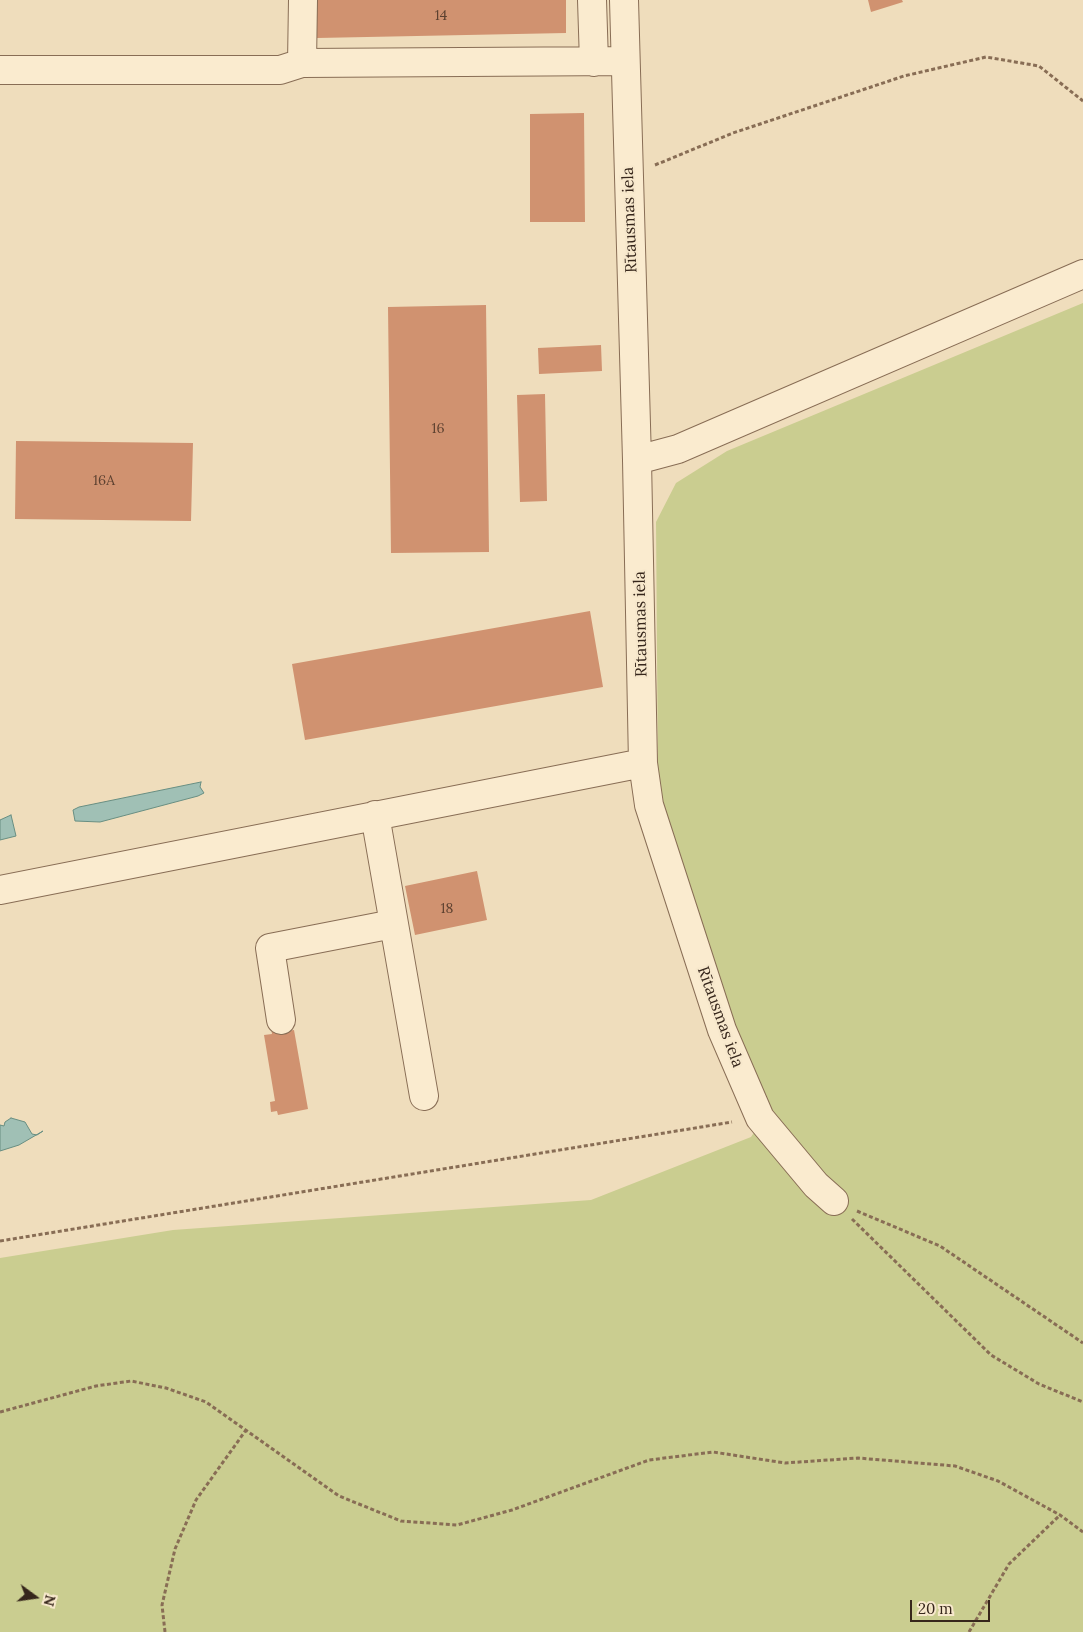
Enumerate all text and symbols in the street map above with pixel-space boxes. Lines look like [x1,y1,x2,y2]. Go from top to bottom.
house number: 14 [435,8,447,24]
street label: Rītausmas iela [619,167,641,273]
house number: 16 [431,421,445,437]
house number: 16A [93,473,115,489]
street label: Rītausmas iela [630,571,652,677]
house number: 18 [441,901,453,917]
street label: Rītausmas iela [693,964,747,1070]
north arrow [10,1572,60,1622]
scale bar [913,1590,993,1622]
text: N [40,1593,60,1608]
text: 20 m [918,1599,953,1618]

